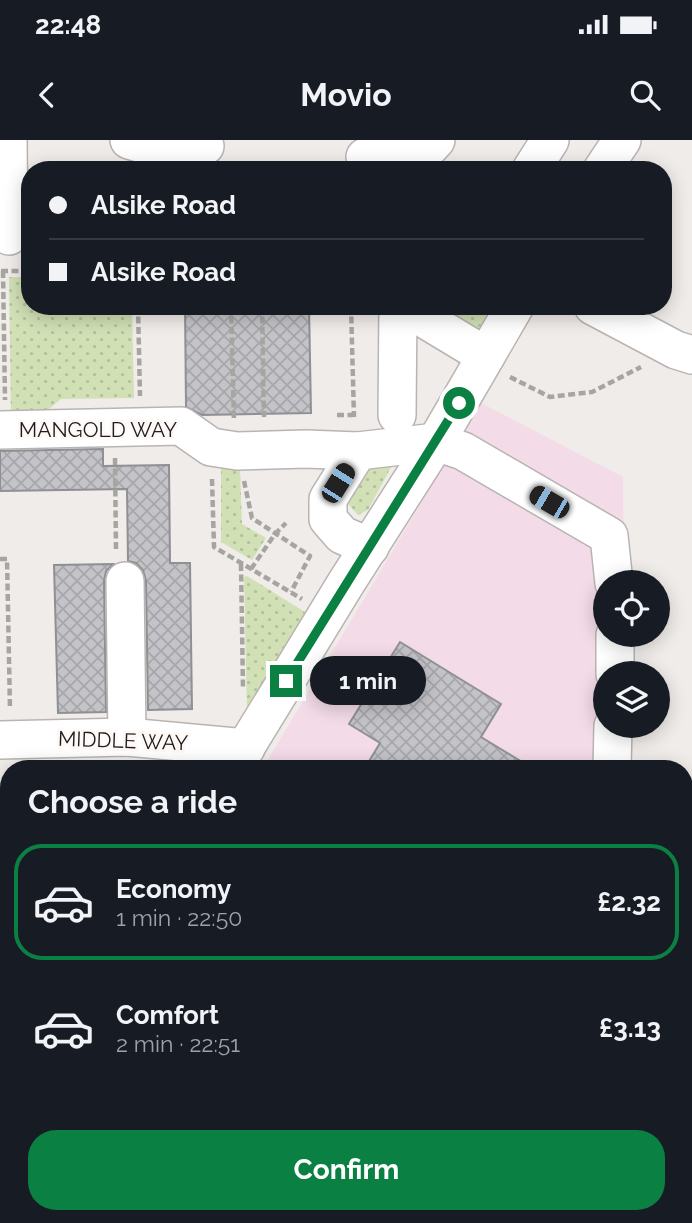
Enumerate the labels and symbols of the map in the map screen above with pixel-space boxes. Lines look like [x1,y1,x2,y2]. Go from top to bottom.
route start [443,387,475,419]
street label: MANGOLD WAY [19,417,178,442]
car [318,460,359,506]
car [526,482,573,522]
callout: 1 min [310,656,426,706]
route end [270,665,302,697]
street label: MIDDLE WAY [58,726,189,755]

